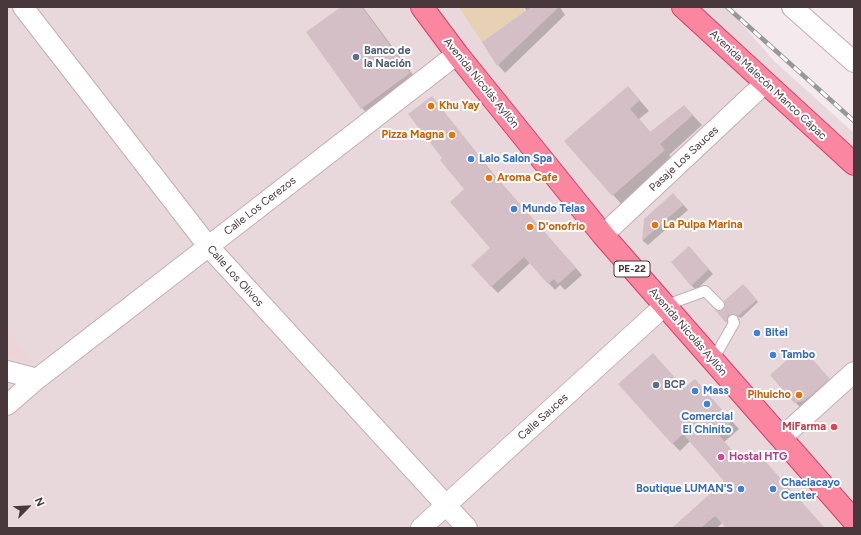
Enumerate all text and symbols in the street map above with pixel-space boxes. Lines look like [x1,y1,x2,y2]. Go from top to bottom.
street label: Avenida Malecón Manco Cápac [707,27,829,143]
street label: Avenida Nicolás Ayllón [441,35,521,131]
place label: Banco de la Nación [364,44,411,70]
marker: Banco de la Nación [351,52,361,62]
place label: Khu Yay [439,99,480,113]
marker: Khu Yay [426,101,436,111]
street label: Pasaje Los Sauces [647,124,721,194]
place label: Pizza Magna [381,128,444,142]
marker: Pizza Magna [447,130,457,140]
place label: Lalo Salon Spa [479,152,552,166]
marker: Lalo Salon Spa [466,154,476,164]
place label: Aroma Cafe [497,171,558,185]
marker: Aroma Cafe [484,173,494,183]
street label: Calle Los Cerezos [221,174,299,238]
place label: Mundo Telas [522,202,585,216]
marker: Mundo Telas [509,204,519,214]
place label: La Pulpa Marina [663,218,742,232]
place label: D'onofrio [538,220,585,234]
marker: La Pulpa Marina [650,220,660,230]
marker: D'onofrio [525,222,535,232]
street label: Calle Los Olivos [204,243,266,309]
road number: PE-22 [614,261,650,277]
street label: Avenida Nicolás Ayllón [646,285,730,379]
place label: Bitel [765,326,788,340]
marker: Bitel [752,328,762,338]
place label: Tambo [781,348,815,362]
marker: Tambo [768,350,778,360]
place label: BCP [664,378,685,392]
marker: BCP [651,380,661,390]
place label: Mass [703,384,729,398]
marker: Mass [690,386,700,396]
place label: Pihuicho [747,388,791,402]
marker: Pihuicho [794,390,804,400]
street label: Calle Sauces [515,391,571,443]
marker: Comercial El Chinito [702,399,712,409]
place label: Comercial El Chinito [681,410,733,436]
place label: MiFarma [782,420,826,434]
marker: MiFarma [829,422,839,432]
place label: Hostal HTG [729,450,787,464]
marker: Hostal HTG [716,452,726,462]
place label: Chaclacayo Center [781,476,840,502]
place label: Boutique LUMAN'S [636,482,733,496]
marker: Boutique LUMAN'S [736,484,746,494]
marker: Chaclacayo Center [768,484,778,494]
north arrow [8,487,48,527]
text: N [32,495,47,508]

